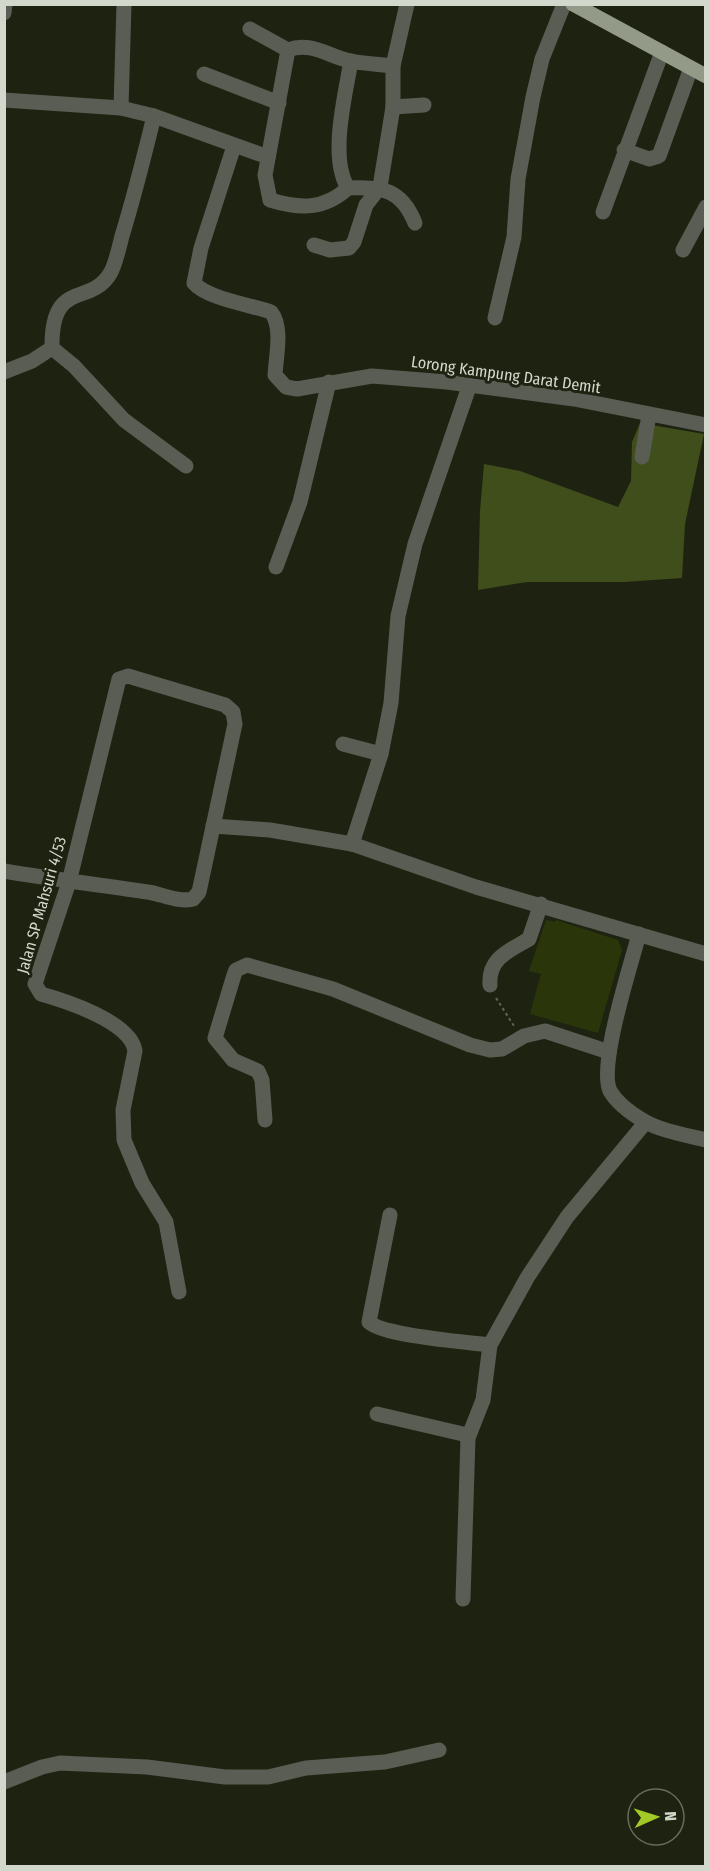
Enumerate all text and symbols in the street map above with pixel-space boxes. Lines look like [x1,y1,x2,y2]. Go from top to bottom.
street label: Lorong Kampung Darat Demit [410,352,603,397]
street label: Jalan SP Mahsuri 4/53 [13,834,70,976]
north arrow [626,1787,686,1847]
text: N [661,1811,680,1822]

